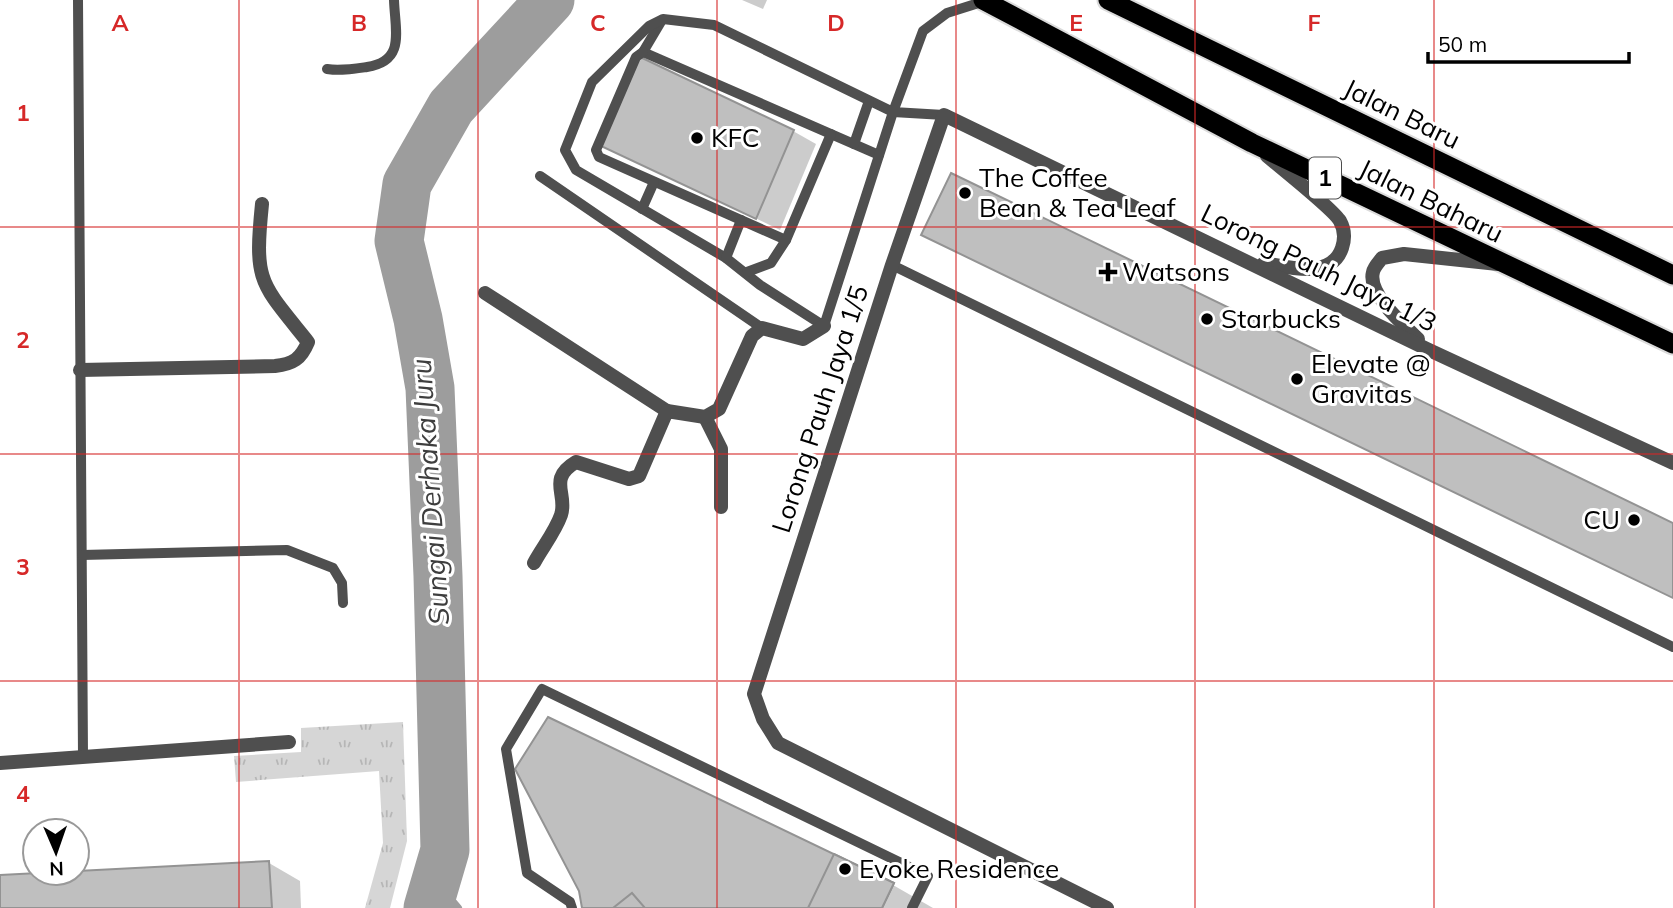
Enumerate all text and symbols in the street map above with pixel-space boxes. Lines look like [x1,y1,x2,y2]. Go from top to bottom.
text: A [111,8,129,37]
text: B [351,8,367,37]
text: C [590,8,606,37]
text: D [827,8,845,37]
text: E [1069,8,1083,37]
text: F [1307,8,1321,37]
scale bar [1428,21,1629,65]
text: 50 m [1438,31,1487,57]
street label: Jalan Baru [1339,71,1466,156]
text: 1 [16,98,30,127]
place label: KFC [711,121,759,154]
marker: KFC [689,130,705,146]
street label: Jalan Baharu [1354,151,1509,250]
road number: 1 [1309,158,1341,198]
place label: The Coffee Bean & Tea Leaf [979,161,1177,224]
marker: The Coffee Bean & Tea Leaf [957,185,973,201]
street label: Lorong Pauh Jaya 1/3 [1196,196,1443,339]
place label: Watsons [1122,255,1230,288]
marker: Watsons [1100,264,1116,280]
street label: Lorong Pauh Jaya 1/5 [764,281,875,537]
place label: Starbucks [1221,302,1341,335]
marker: Starbucks [1199,311,1215,327]
text: 2 [16,325,30,354]
place label: Elevate @ Gravitas [1311,347,1431,410]
water label: Sungai Derhaka Juru [403,358,456,627]
marker: Elevate @ Gravitas [1289,371,1305,387]
place label: CU [1583,503,1620,536]
marker: CU [1626,512,1642,528]
text: 3 [16,552,30,581]
text: 4 [16,779,30,808]
north arrow [21,817,91,887]
place label: Evoke Residence [859,852,1059,885]
text: N [49,857,64,881]
marker: Evoke Residence [837,861,853,877]

